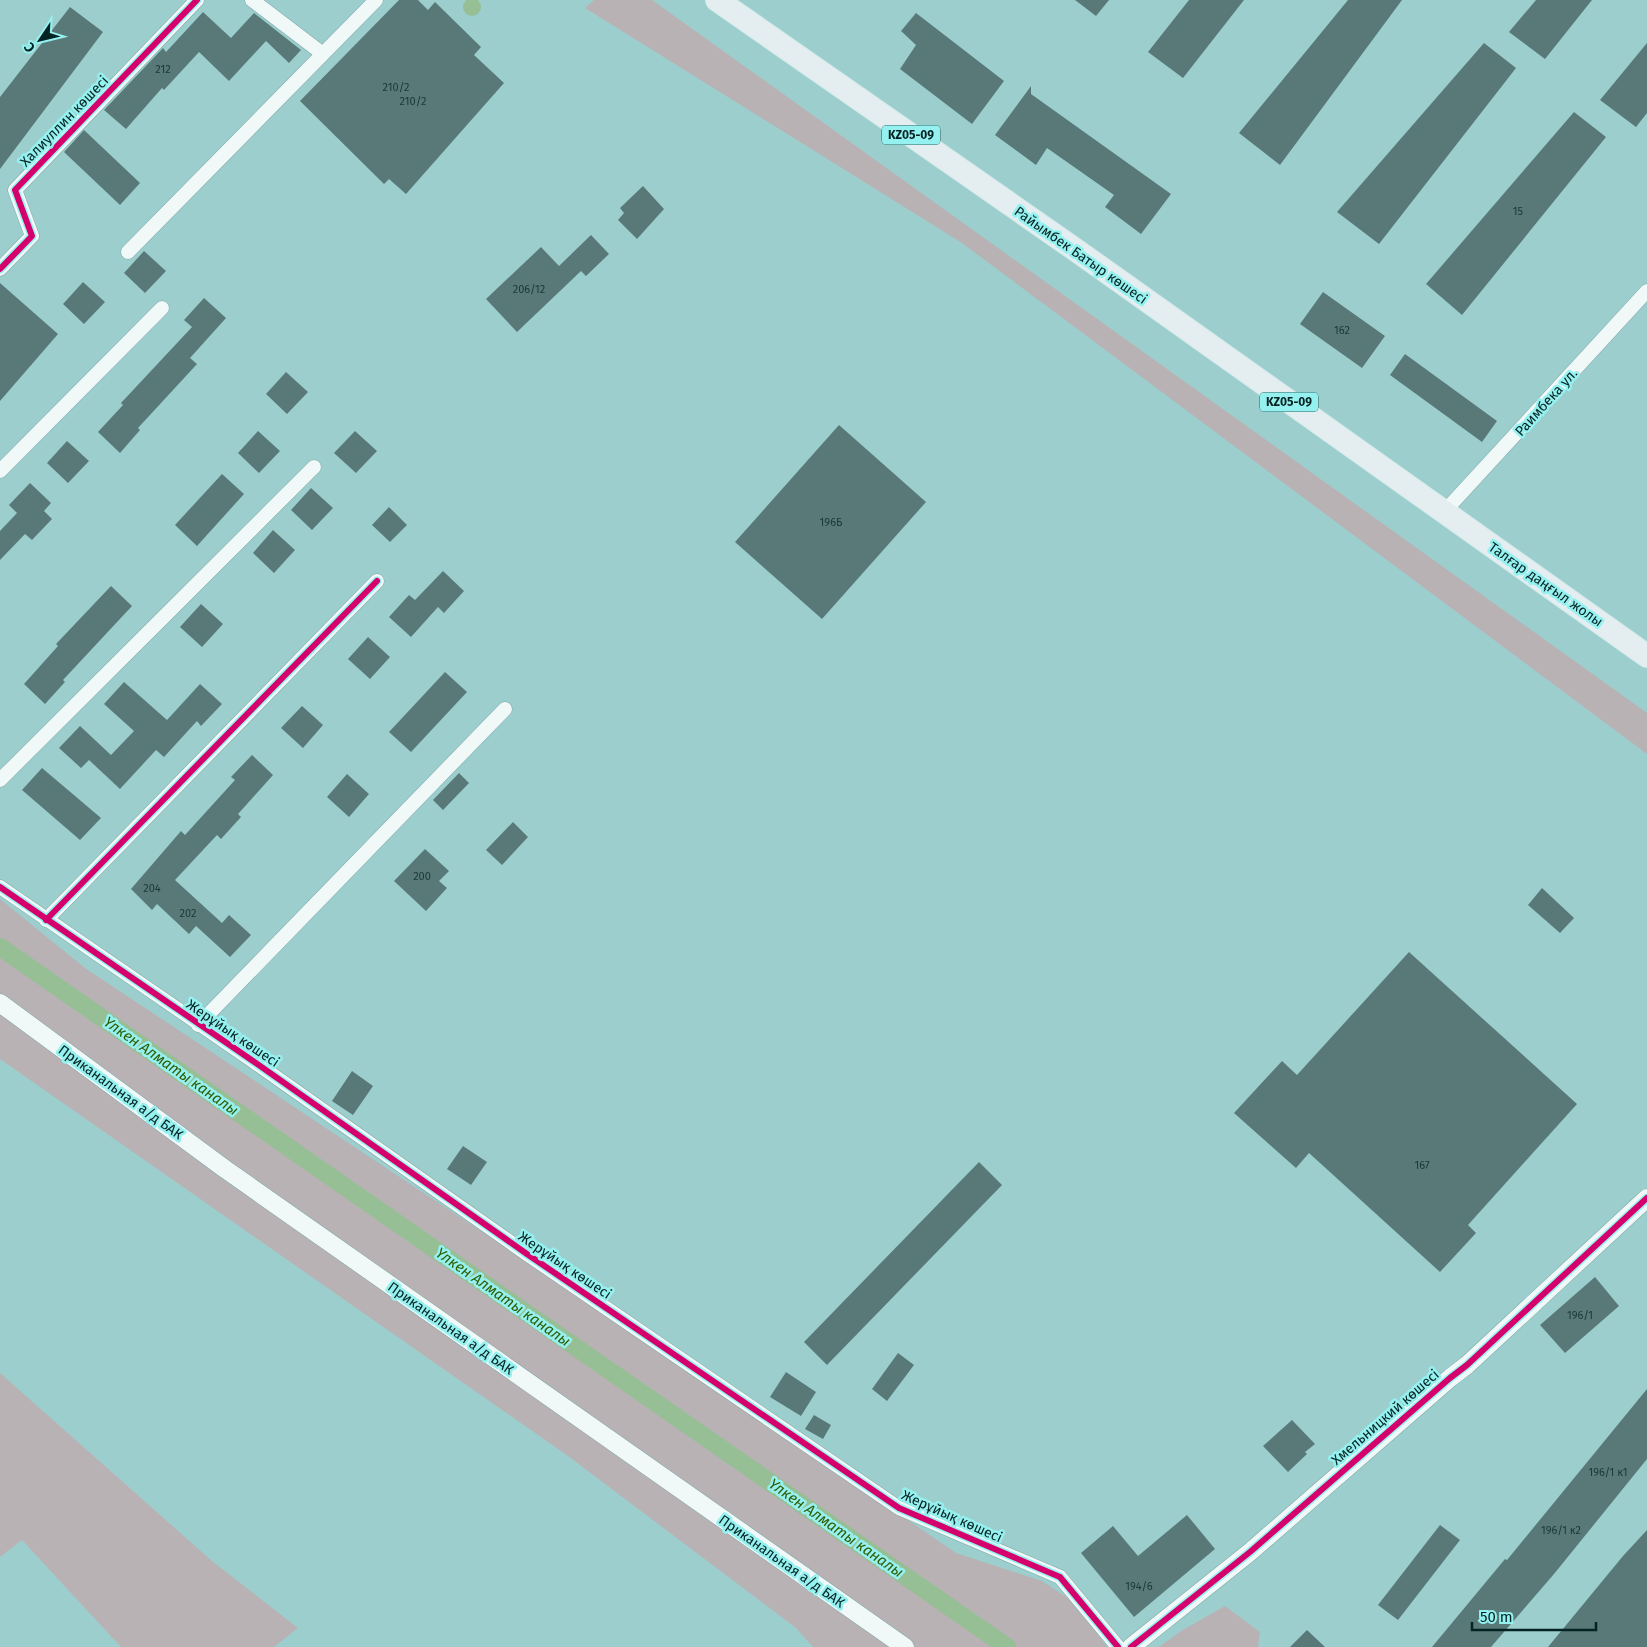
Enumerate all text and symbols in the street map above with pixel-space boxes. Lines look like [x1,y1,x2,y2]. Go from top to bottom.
north arrow [15,15,65,65]
text: С [20,39,39,55]
house number: 212 [155,63,171,76]
street label: Халиуллин көшесі [17,72,112,170]
house number: 210/2 [383,81,409,94]
house number: 210/2 [400,95,426,108]
road number: KZ05-09 [882,126,940,144]
street label: Райымбек Батыр көшесі [1011,203,1151,308]
house number: 15 [1513,205,1524,218]
house number: 206/12 [513,283,545,296]
house number: 162 [1334,324,1350,337]
street label: Раимбека ул. [1512,365,1581,440]
road number: KZ05-09 [1260,392,1318,412]
house number: 196Б [820,516,843,529]
street label: Талғар даңғыл жолы [1485,539,1606,630]
house number: 200 [413,870,431,883]
house number: 204 [143,882,161,895]
house number: 202 [180,907,196,920]
street label: Жерұйық көшесі [183,996,282,1071]
water label: Үлкен Алматы каналы [100,1013,242,1119]
street label: Приканальная а/д БАК [55,1041,187,1144]
house number: 167 [1414,1159,1430,1172]
street label: Жерұйық көшесі [515,1228,614,1303]
water label: Үлкен Алматы каналы [432,1244,574,1350]
street label: Приканальная а/д БАК [384,1278,518,1379]
house number: 196/1 [1567,1309,1593,1322]
street label: Хмельницкий көшесі [1328,1366,1443,1469]
house number: 196/1 к1 [1588,1466,1628,1479]
water label: Үлкен Алматы каналы [765,1475,907,1581]
street label: Жерұйық көшесі [899,1487,1005,1546]
street label: Приканальная а/д БАК [715,1511,849,1612]
house number: 196/1 к2 [1541,1524,1581,1537]
house number: 194/6 [1125,1580,1153,1593]
scale bar [1472,1600,1596,1632]
text: 50 m [1480,1608,1513,1626]

